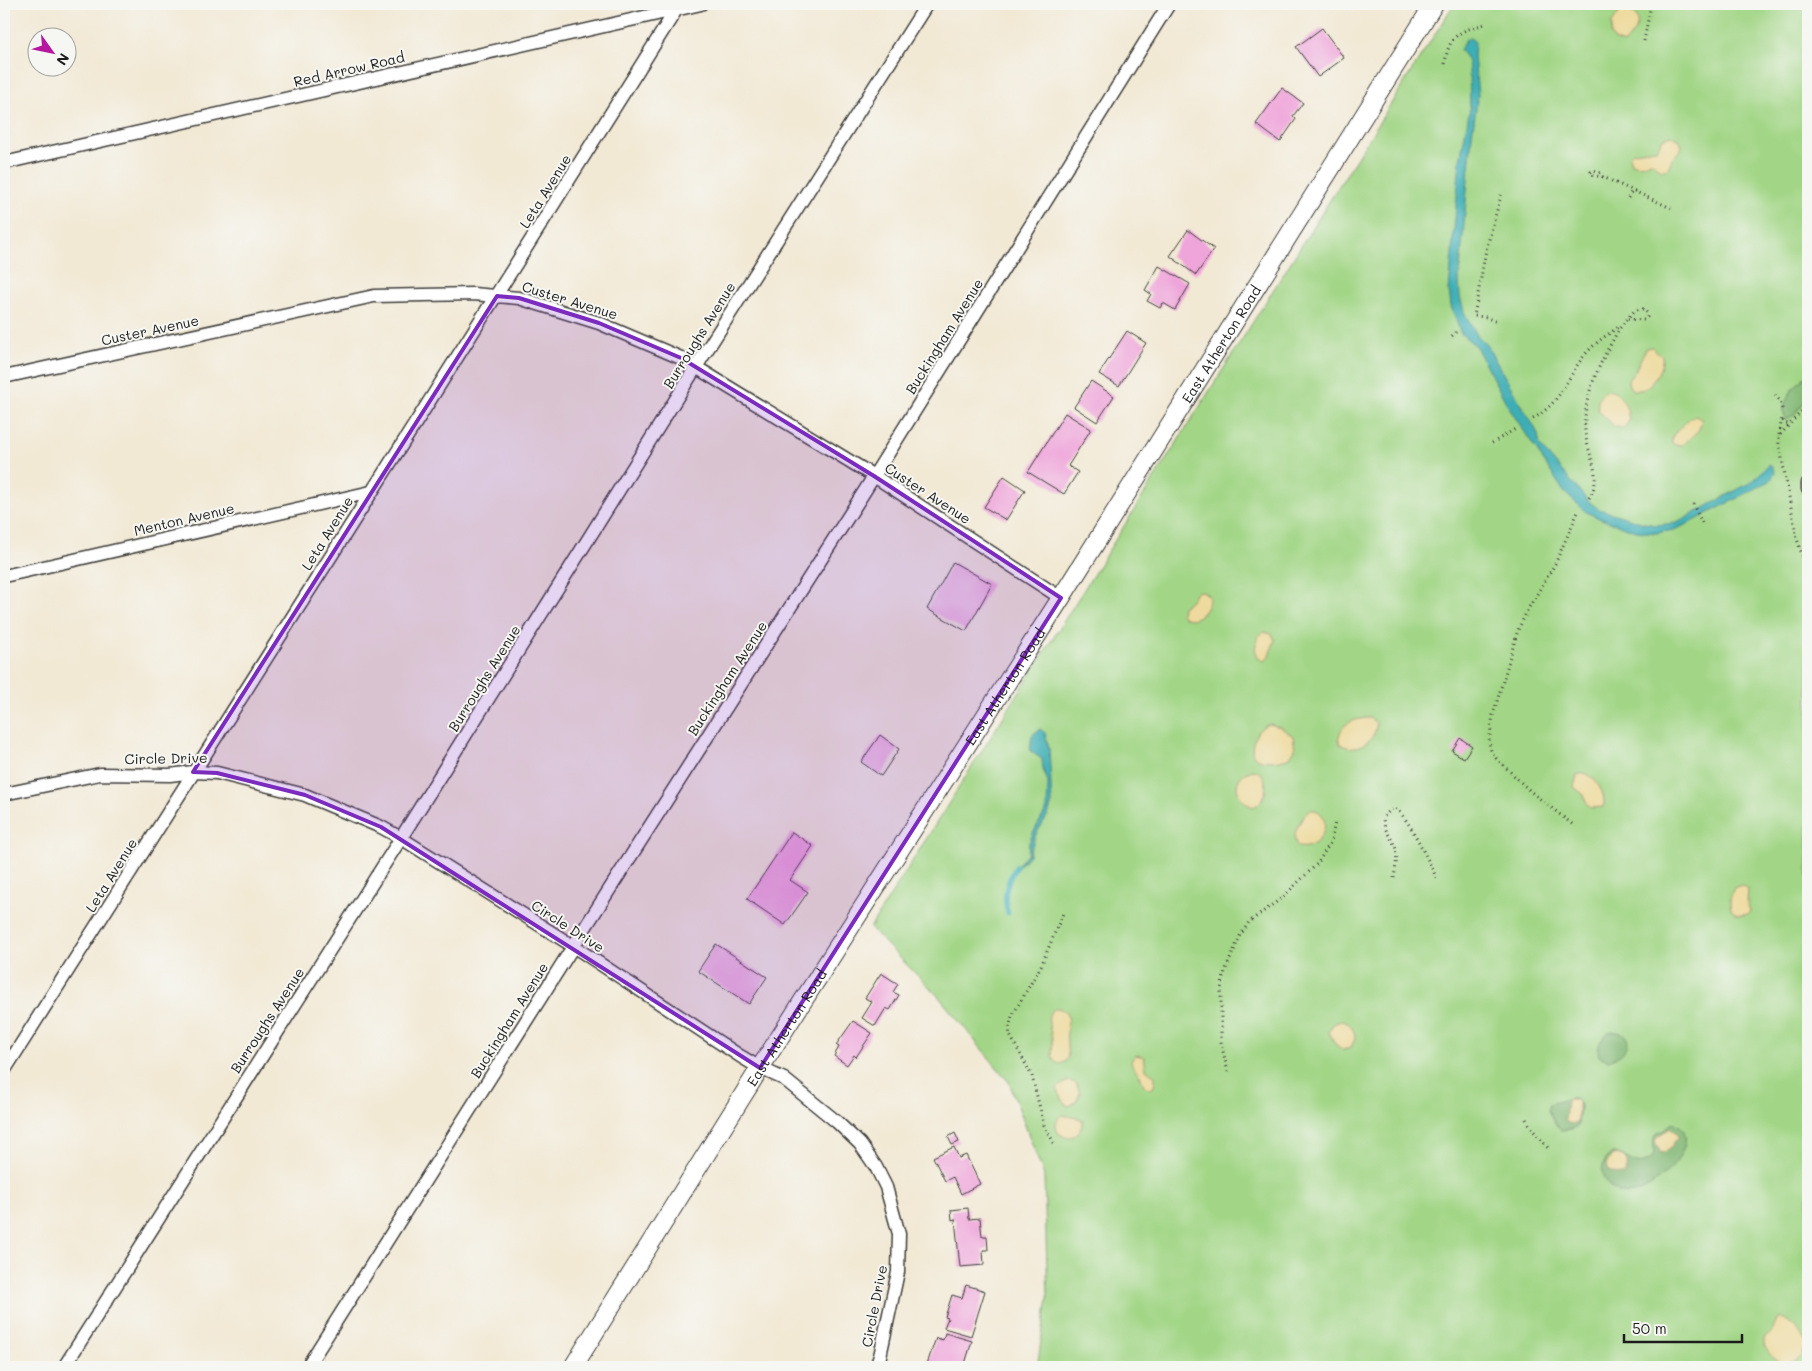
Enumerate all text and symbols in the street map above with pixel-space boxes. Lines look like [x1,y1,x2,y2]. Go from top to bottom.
north arrow [28,28,78,78]
street label: Red Arrow Road [292,47,406,91]
text: N [52,50,74,69]
street label: Leta Avenue [515,150,575,232]
street label: Buckingham Avenue [901,275,987,397]
street label: Custer Avenue [520,276,620,324]
street label: Burroughs Avenue [659,278,739,392]
street label: East Atherton Road [1177,281,1265,406]
street label: Custer Avenue [99,310,201,350]
street label: Custer Avenue [881,458,975,528]
street label: Leta Avenue [297,492,357,574]
street label: Menton Avenue [132,498,236,540]
street label: Buckingham Avenue [683,617,771,739]
street label: Burroughs Avenue [444,621,524,735]
street label: East Atherton Road [960,624,1049,748]
street label: Circle Drive [124,748,208,768]
street label: Leta Avenue [81,834,141,916]
street label: Circle Drive [528,895,608,957]
street label: Buckingham Avenue [466,959,552,1081]
street label: Burroughs Avenue [226,964,308,1076]
street label: East Atherton Road [742,965,831,1089]
street label: Circle Drive [857,1263,891,1349]
scale bar [1624,1311,1742,1343]
text: 50 m [1632,1318,1667,1338]

